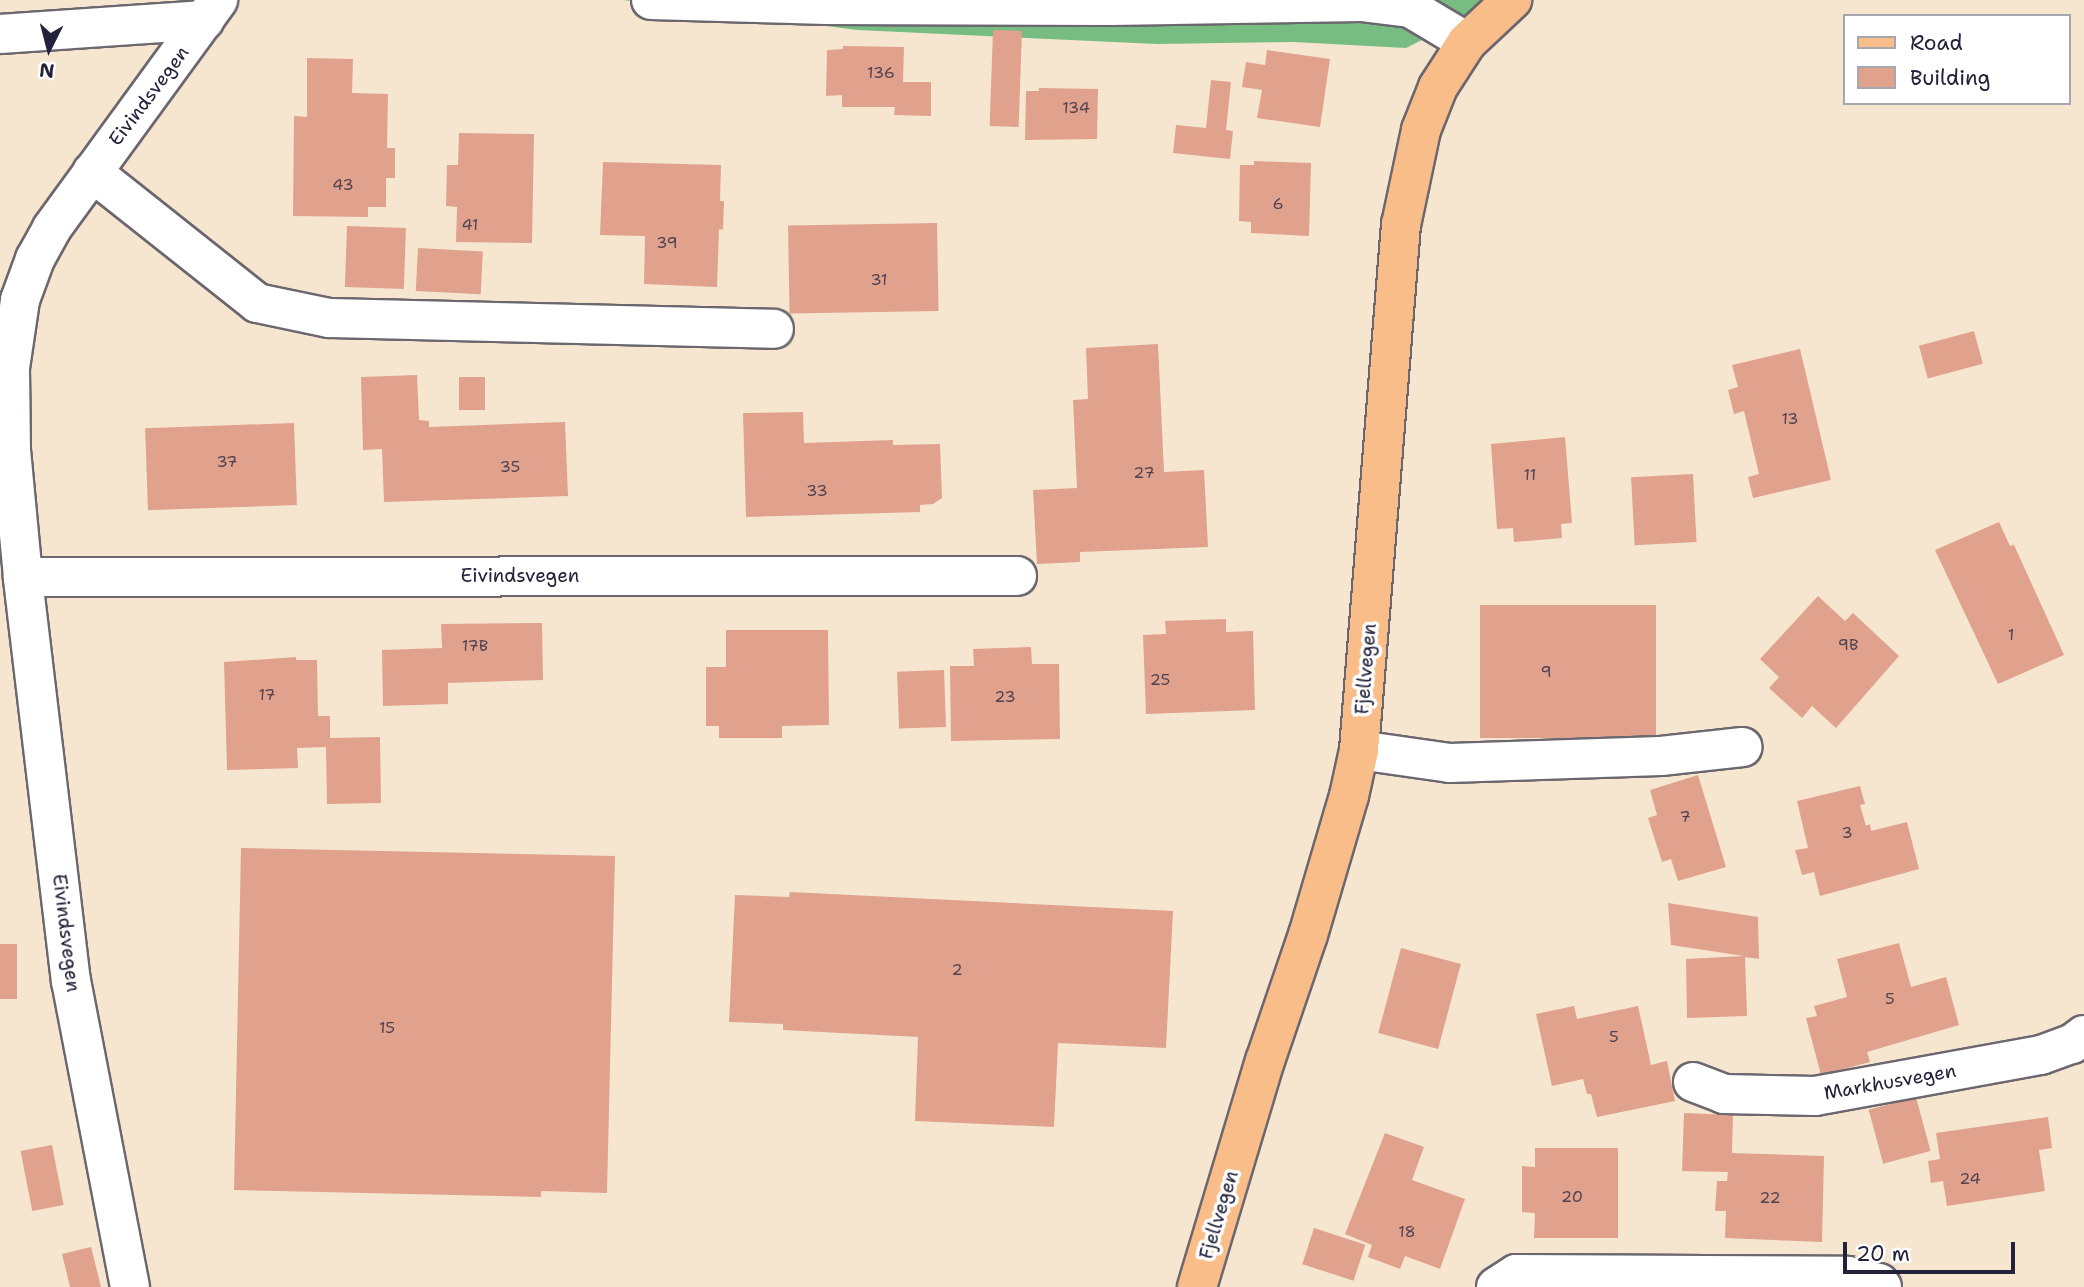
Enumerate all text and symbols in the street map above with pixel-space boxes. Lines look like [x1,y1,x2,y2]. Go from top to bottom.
north arrow [14,14,84,84]
legend [1842,14,2070,105]
text: Road [1910,29,1963,57]
street label: Eivindsvegen [104,42,194,150]
text: N [38,57,56,84]
house number: 136 [867,63,895,83]
text: Building [1910,64,1990,92]
house number: 134 [1062,98,1090,118]
house number: 43 [332,175,354,195]
house number: 6 [1272,194,1284,214]
house number: 41 [461,215,479,235]
house number: 39 [656,233,678,253]
house number: 31 [870,270,888,290]
house number: 13 [1781,409,1799,429]
house number: 37 [216,452,238,472]
house number: 35 [500,457,520,477]
house number: 27 [1133,463,1155,483]
house number: 11 [1524,465,1536,485]
house number: 33 [806,481,828,501]
street label: Eivindsvegen [461,565,579,587]
street label: Fjellvegen [1351,622,1381,716]
house number: 1 [2008,625,2014,645]
house number: 9B [1838,635,1858,655]
house number: 17B [462,636,488,656]
house number: 9 [1540,662,1552,682]
house number: 25 [1150,670,1170,690]
house number: 17 [258,685,276,705]
house number: 23 [994,687,1016,707]
house number: 7 [1679,807,1691,827]
house number: 3 [1841,823,1853,843]
street label: Eivindsvegen [47,873,85,993]
house number: 2 [951,960,963,980]
house number: 5 [1885,989,1895,1009]
house number: 15 [379,1018,395,1038]
house number: 5 [1609,1027,1619,1047]
street label: Markhusvegen [1822,1059,1958,1105]
street label: Fjellvegen [1195,1168,1243,1262]
house number: 24 [1959,1169,1981,1189]
house number: 20 [1561,1187,1583,1207]
house number: 22 [1759,1188,1781,1208]
house number: 18 [1398,1222,1416,1242]
scale bar [1846,1228,2018,1272]
text: 20 m [1856,1240,1910,1268]

